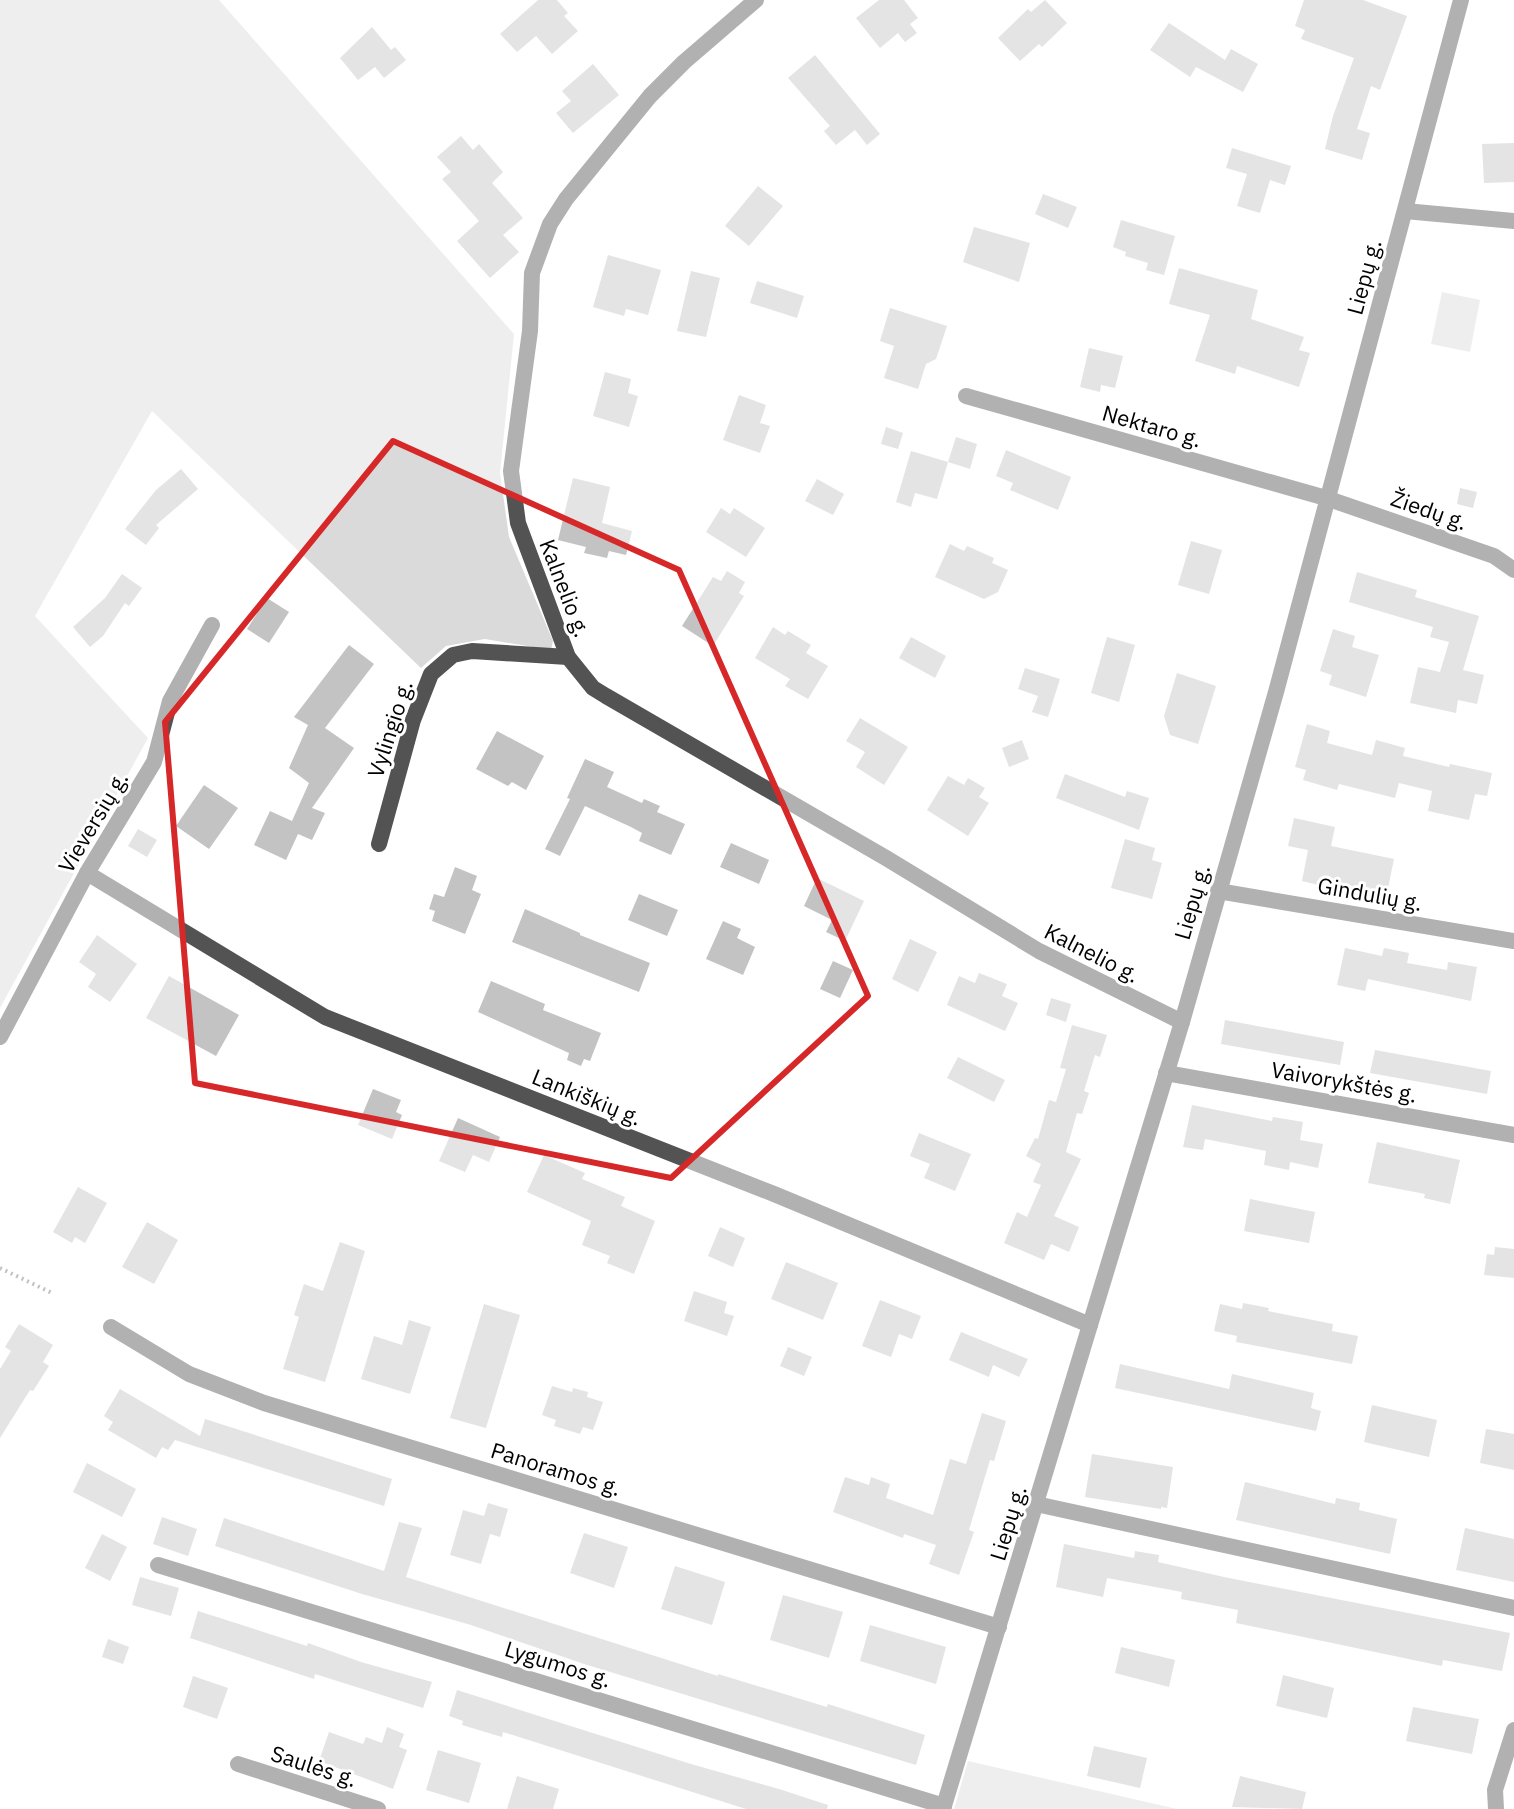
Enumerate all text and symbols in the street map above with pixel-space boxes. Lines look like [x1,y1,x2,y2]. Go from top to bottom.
street label: Liepų g. [1340,236,1387,318]
street label: Nektaro g. [1099,398,1205,453]
street label: Žiedų g. [1387,483,1471,536]
street label: Kalnelio g. [534,535,597,641]
street label: Vylingio g. [360,676,419,781]
street label: Vieversių g. [51,766,134,878]
street label: Liepų g. [1167,861,1216,943]
street label: Gindulių g. [1316,870,1425,917]
street label: Kalnelio g. [1040,916,1145,989]
street label: Vaivorykštės g. [1269,1054,1419,1109]
street label: Lankiškių g. [528,1061,646,1132]
street label: Panoramos g. [487,1435,625,1502]
street label: Liepų g. [982,1482,1033,1564]
street label: Lygumos g. [501,1634,615,1693]
street label: Saulės g. [267,1738,361,1793]

